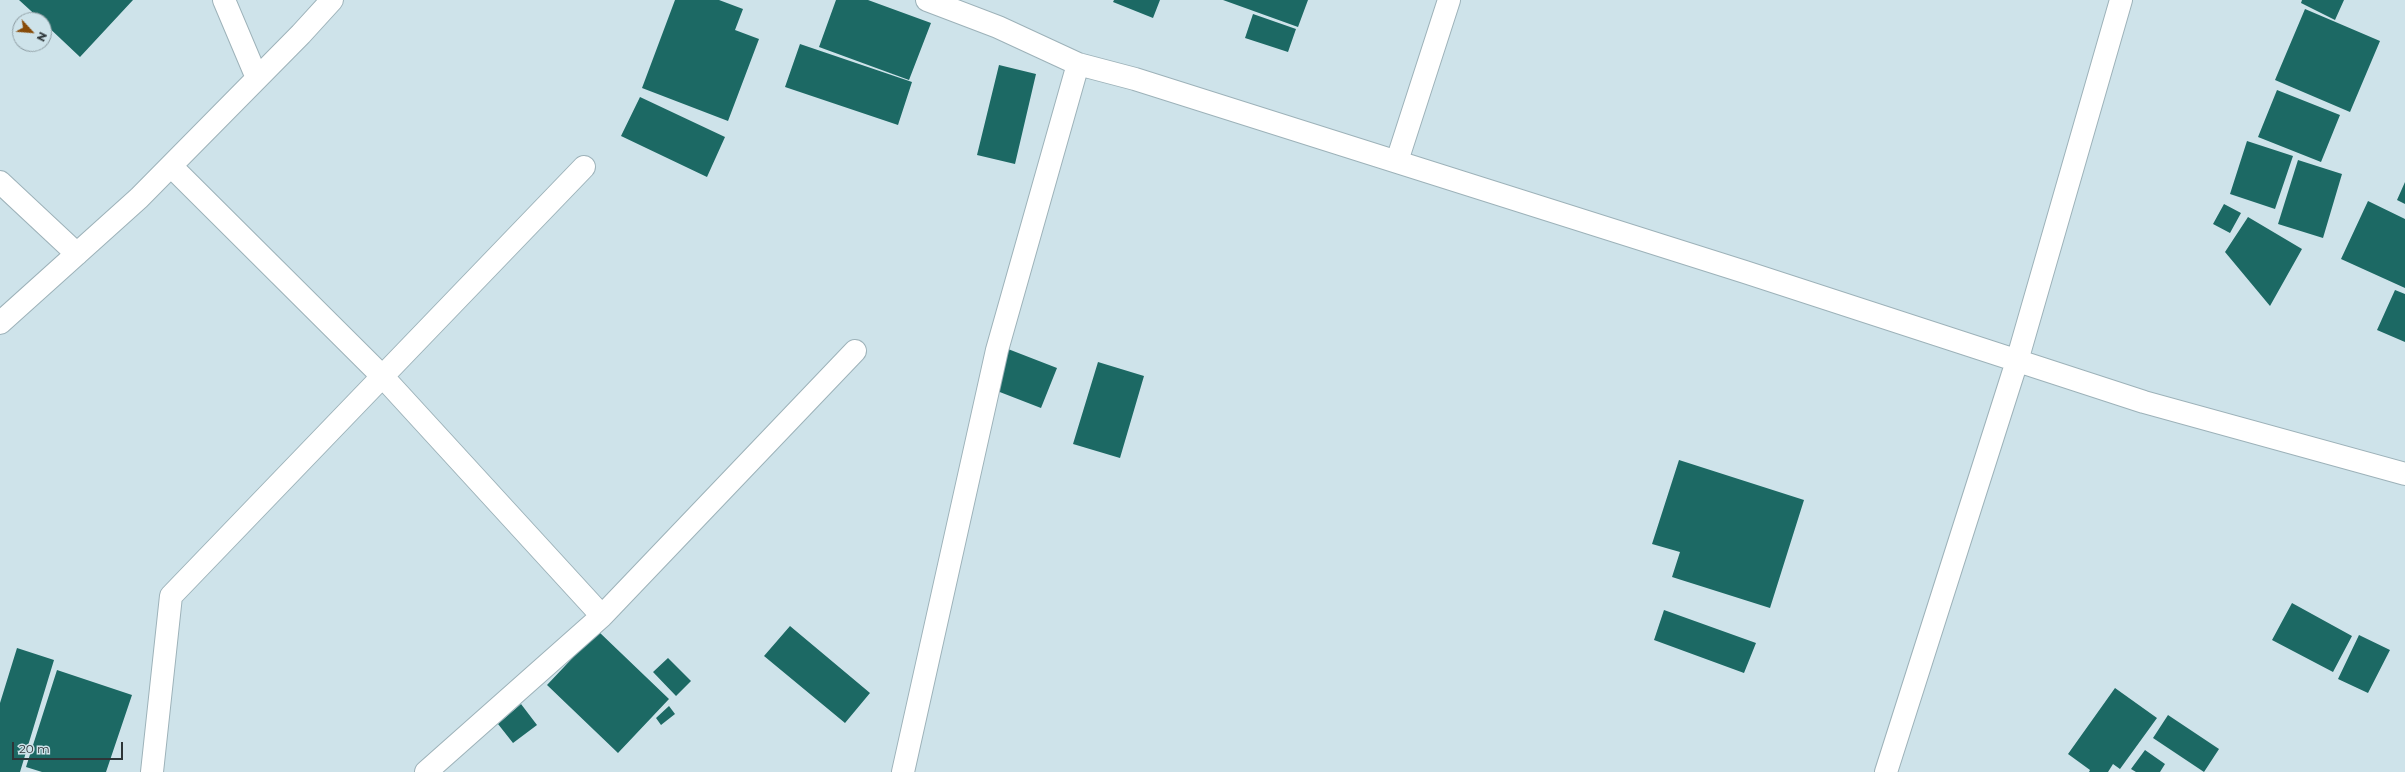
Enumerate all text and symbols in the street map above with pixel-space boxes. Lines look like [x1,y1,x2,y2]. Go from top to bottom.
north arrow [12,12,52,52]
text: N [34,30,50,44]
scale bar [14,734,125,760]
text: 20 m [19,741,50,756]

